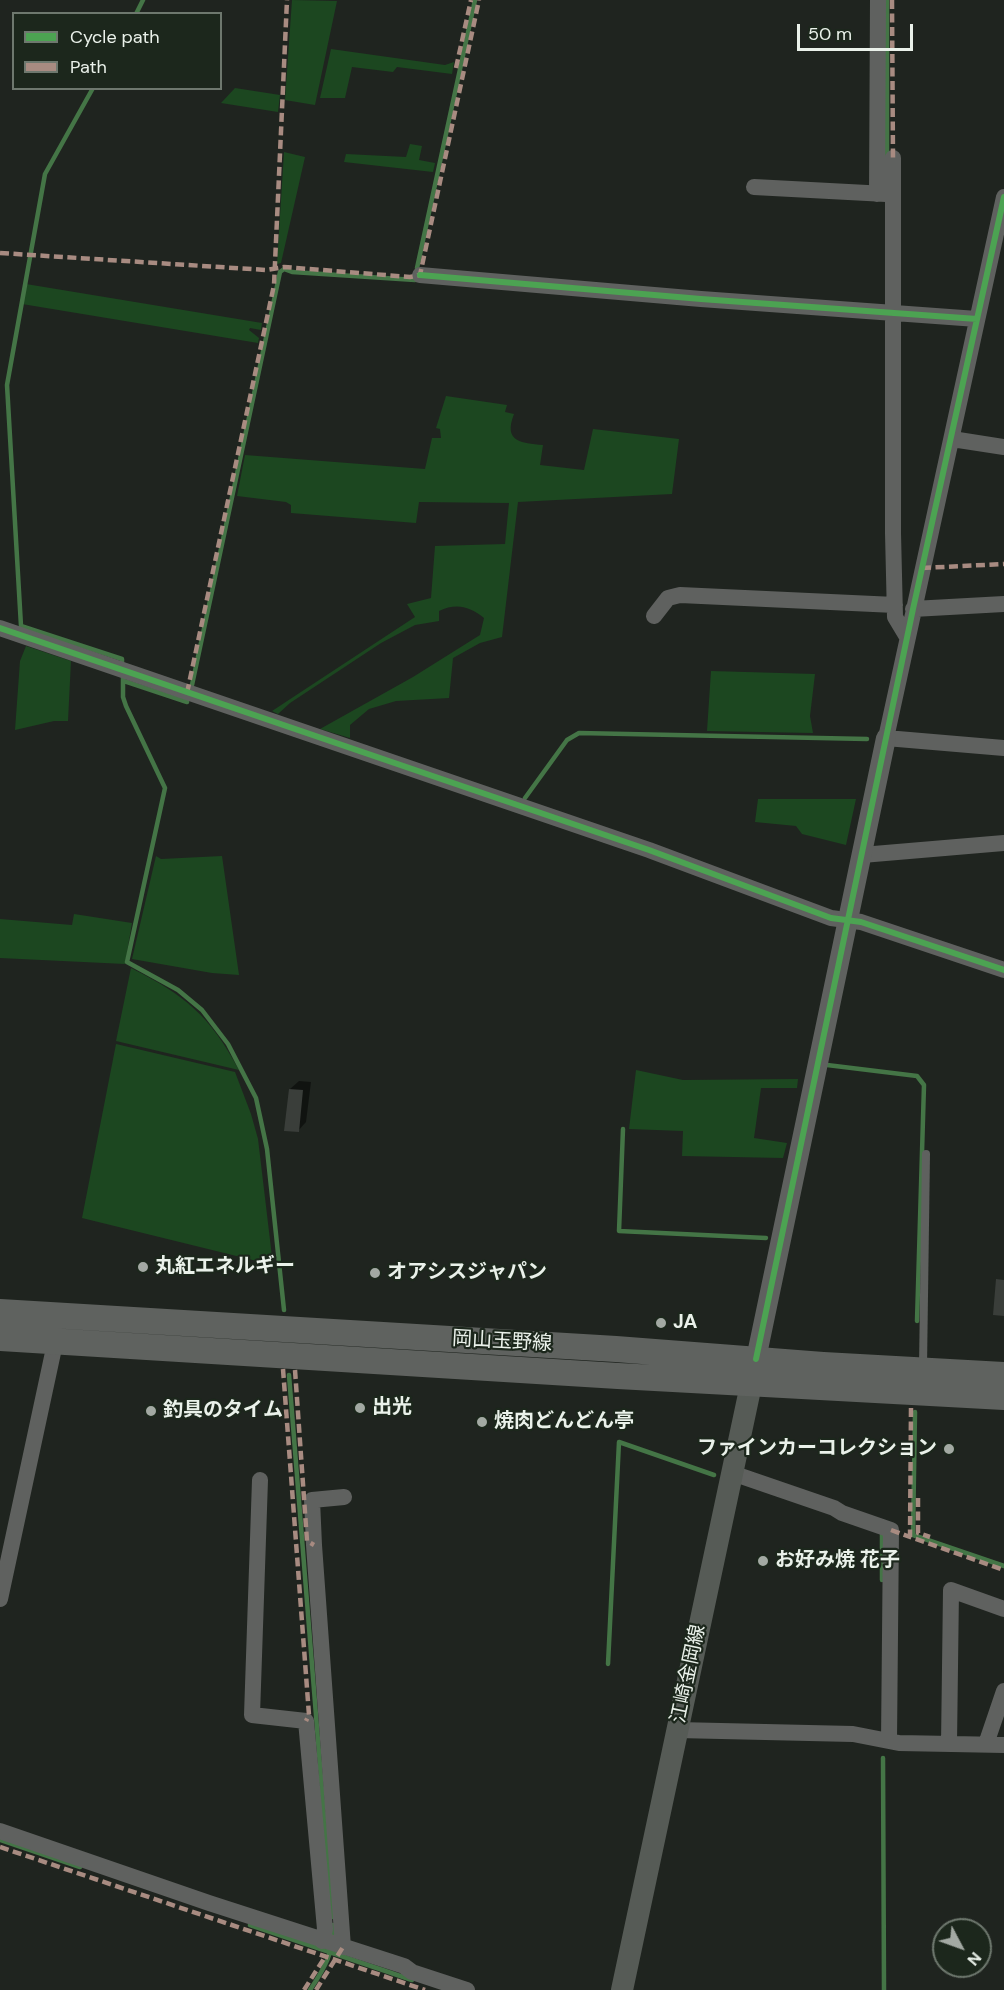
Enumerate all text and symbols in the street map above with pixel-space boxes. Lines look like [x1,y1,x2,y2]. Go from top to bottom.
legend [12,12,222,90]
scale bar [800,12,916,50]
text: 50 m [808,22,852,46]
text: Cycle path [70,25,160,49]
text: Path [70,55,107,79]
place label: 丸紅エネルギー [155,1255,295,1279]
marker: 丸紅エネルギー [136,1260,150,1274]
place label: オアシスジャパン [387,1261,547,1285]
marker: オアシスジャパン [368,1266,382,1280]
place label: JA [673,1311,697,1335]
marker: JA [654,1316,668,1330]
street label: 岡山玉野線 [451,1327,553,1357]
place label: 出光 [372,1396,412,1420]
place label: 釣具のタイム [163,1399,283,1423]
marker: 出光 [353,1401,367,1415]
marker: 釣具のタイム [144,1404,158,1418]
place label: 焼肉どんどん亭 [494,1410,634,1434]
marker: 焼肉どんどん亭 [475,1415,489,1429]
place label: ファインカーコレクション [697,1437,937,1461]
marker: ファインカーコレクション [942,1442,956,1456]
place label: お好み焼 花子 [775,1549,900,1573]
marker: お好み焼 花子 [756,1554,770,1568]
street label: 江崎金岡線 [667,1623,711,1725]
north arrow [932,1918,992,1978]
text: N [963,1948,986,1970]

